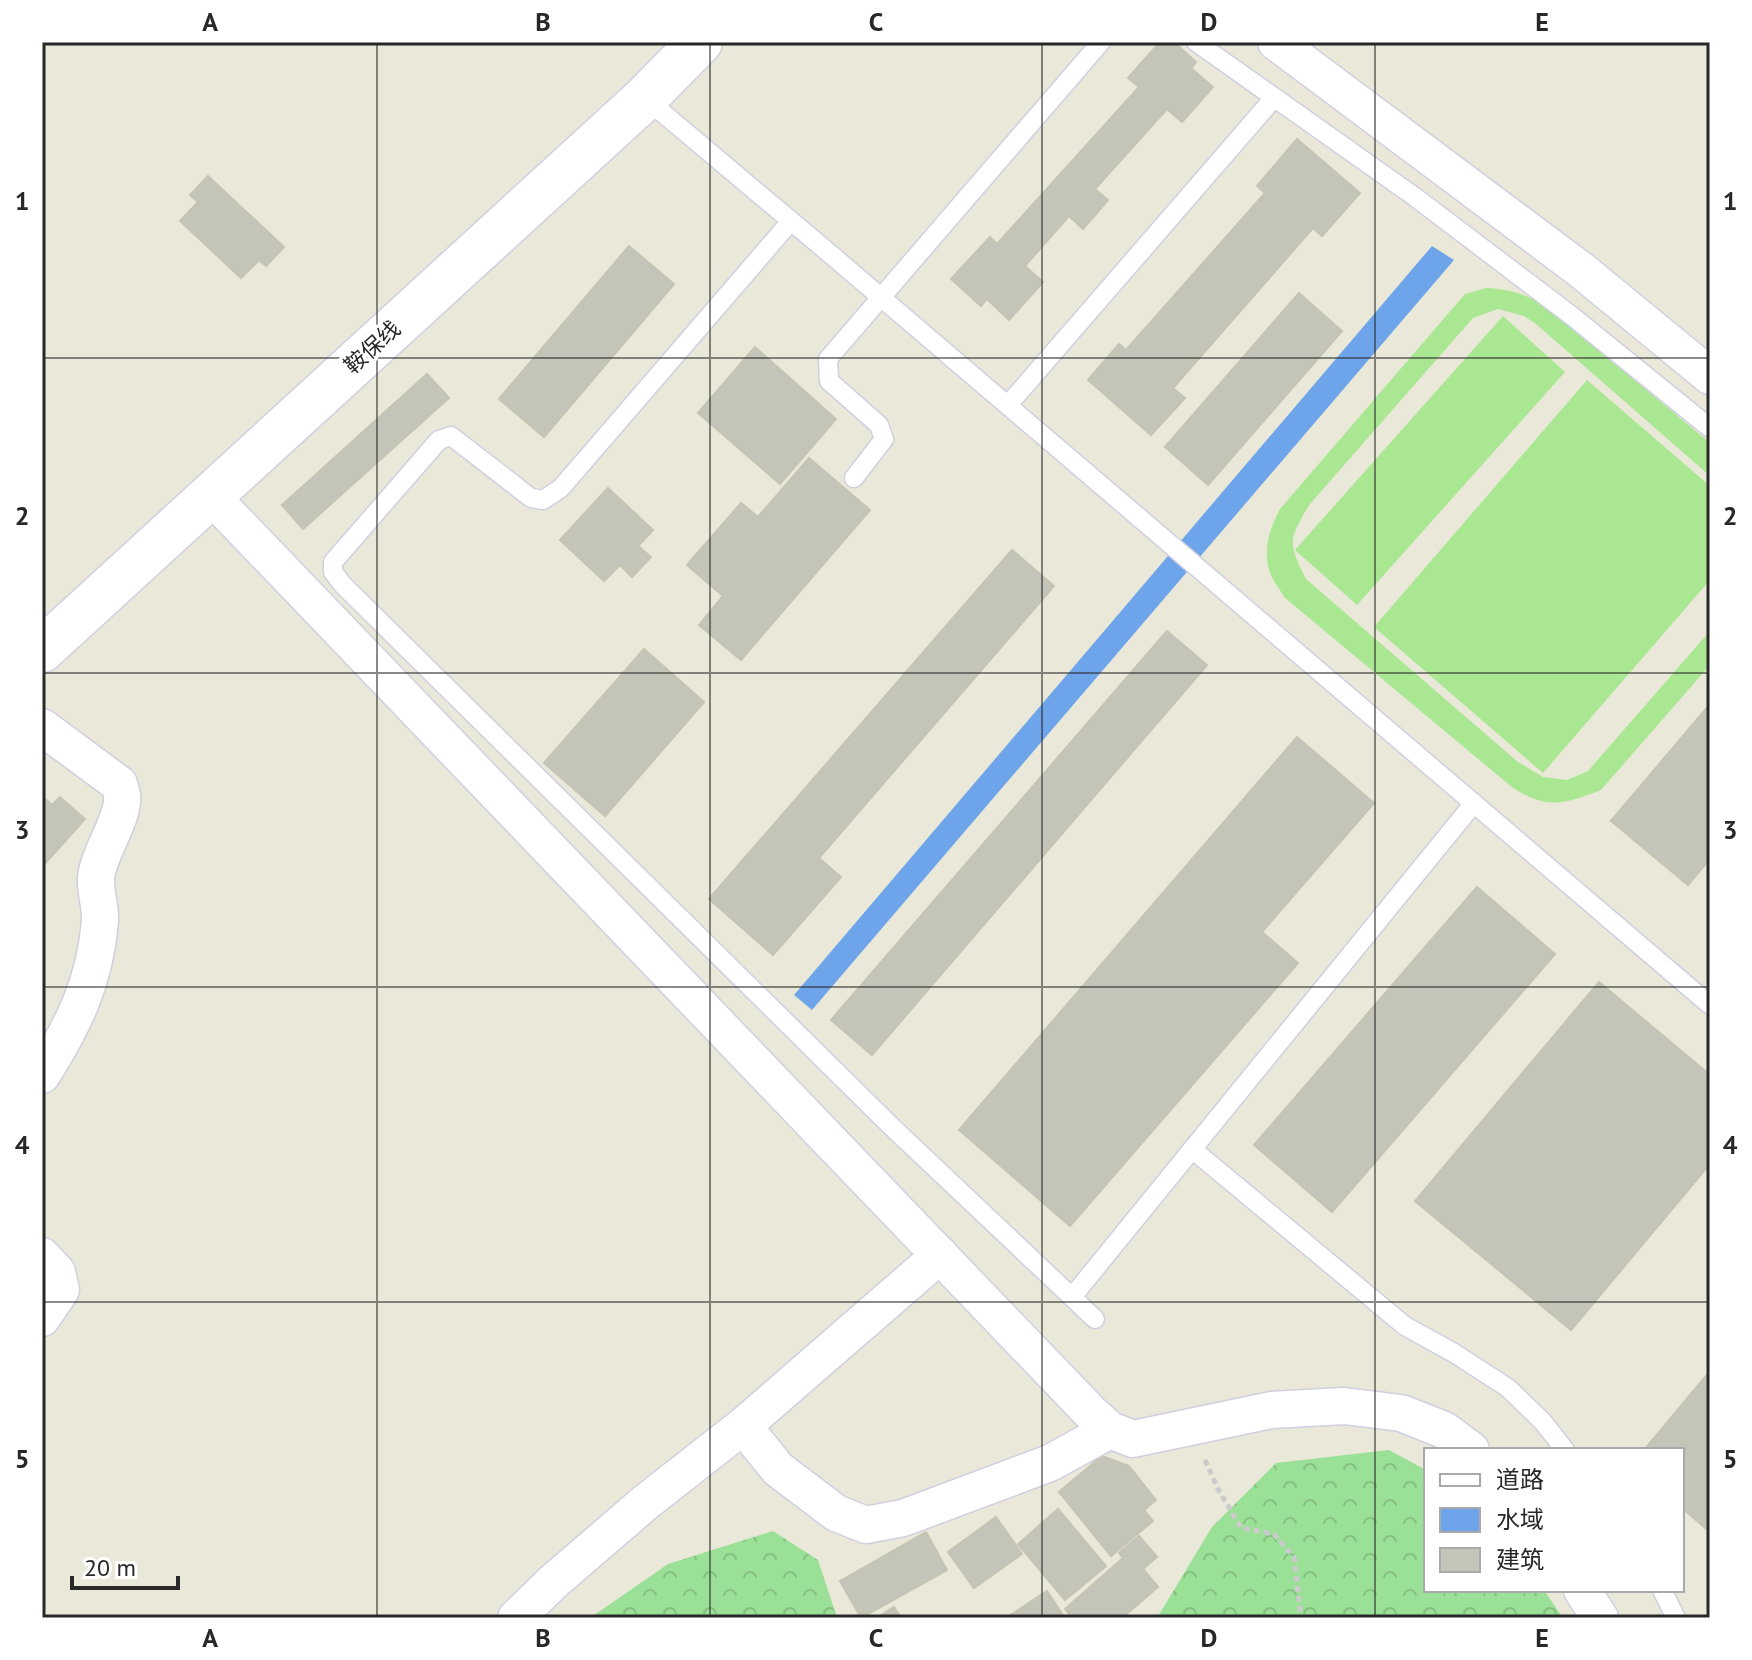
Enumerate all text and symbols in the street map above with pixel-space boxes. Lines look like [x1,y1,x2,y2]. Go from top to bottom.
text: A [202,5,218,38]
text: B [535,5,551,38]
text: C [869,5,883,38]
text: D [1201,5,1217,38]
text: E [1535,5,1549,38]
text: 1 [15,184,29,217]
text: 1 [1723,184,1737,217]
street label: 鞍保线 [338,315,406,379]
text: 2 [15,499,29,532]
text: 2 [1723,499,1737,532]
text: 3 [15,813,29,846]
text: 3 [1723,813,1737,846]
text: 4 [15,1128,30,1161]
text: 4 [1723,1128,1738,1161]
text: 5 [15,1442,29,1475]
text: 5 [1723,1442,1737,1475]
legend [1424,1448,1684,1592]
text: 道路 [1496,1464,1544,1495]
text: 水域 [1496,1504,1544,1535]
scale bar [72,1540,178,1590]
text: 建筑 [1496,1544,1544,1575]
text: 20 m [84,1552,136,1583]
text: A [202,1621,218,1654]
text: B [535,1621,551,1654]
text: C [869,1621,883,1654]
text: D [1201,1621,1217,1654]
text: E [1535,1621,1549,1654]

